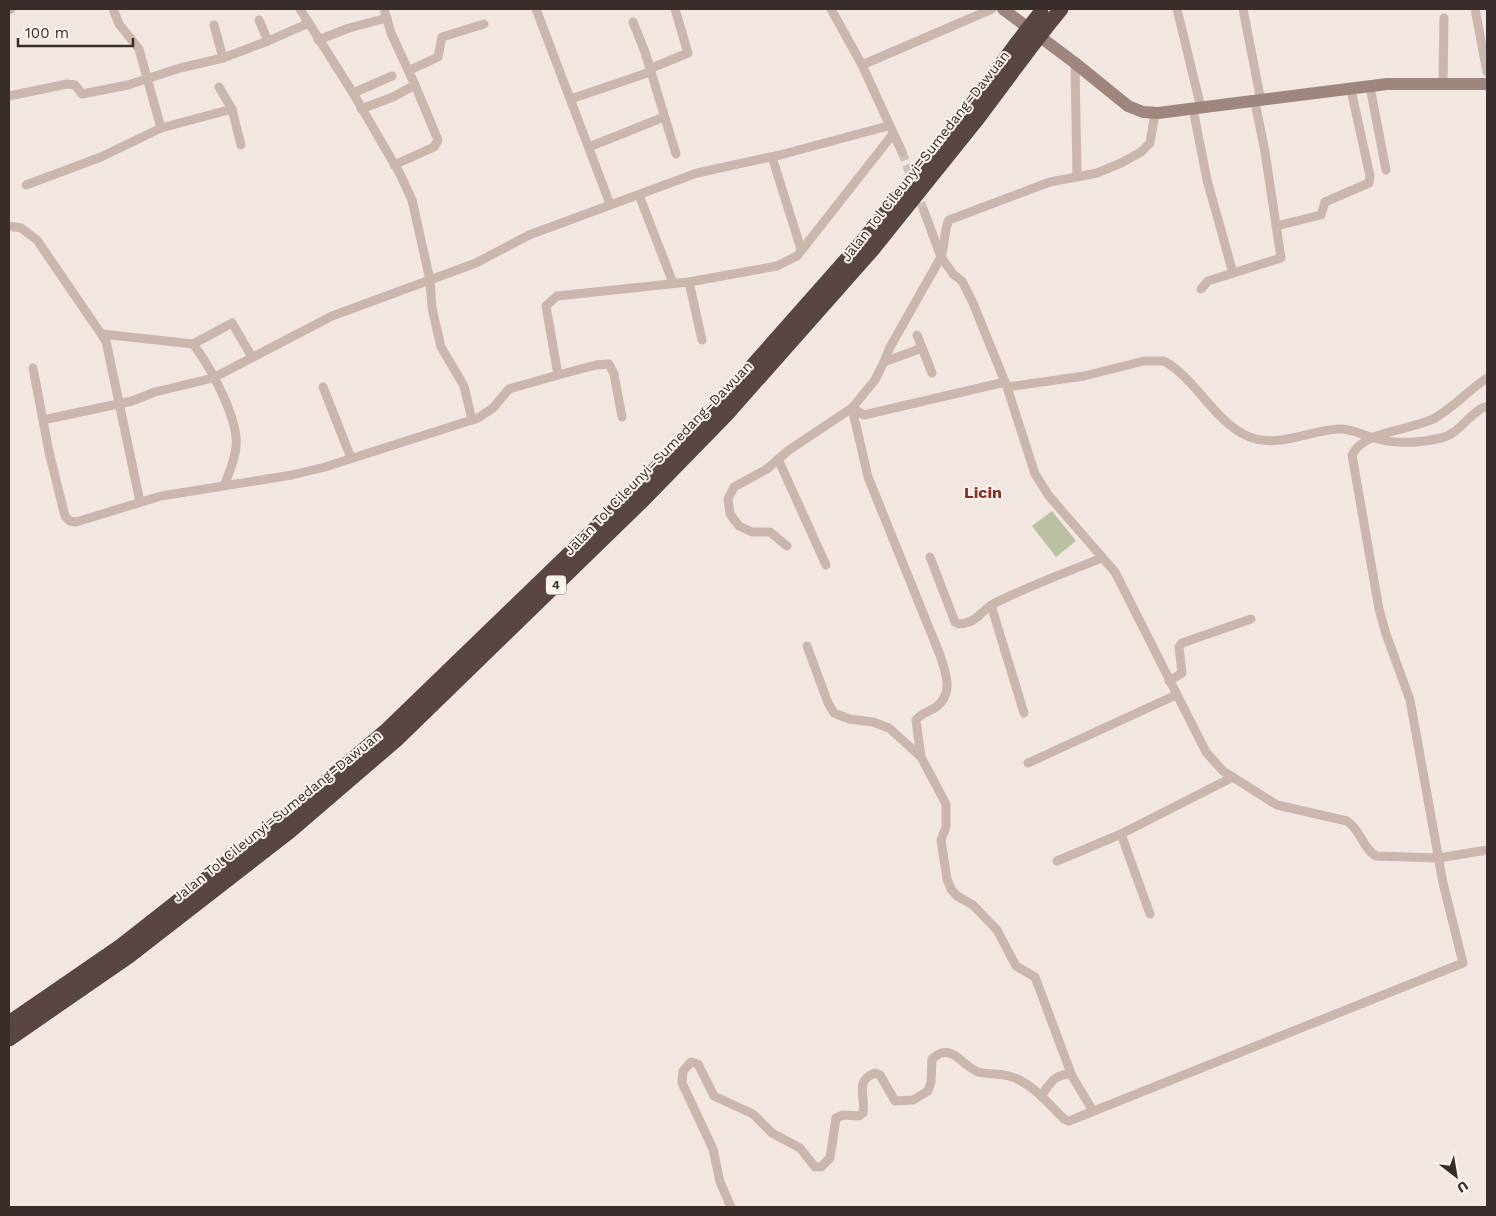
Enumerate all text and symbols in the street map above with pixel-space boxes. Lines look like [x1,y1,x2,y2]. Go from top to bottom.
scale bar [18,15,132,47]
text: 100 m [25,24,69,42]
street label: Jalan Tol Cileunyi–Sumedang–Dawuan [838,47,1012,265]
street label: Jalan Tol Cileunyi–Sumedang–Dawuan [561,358,755,558]
district label: Licin [964,483,1002,502]
road number: 4 [546,576,566,594]
street label: Jalan Tol Cileunyi–Sumedang–Dawuan [170,727,384,905]
north arrow [1431,1151,1481,1201]
text: U [1454,1178,1471,1197]

